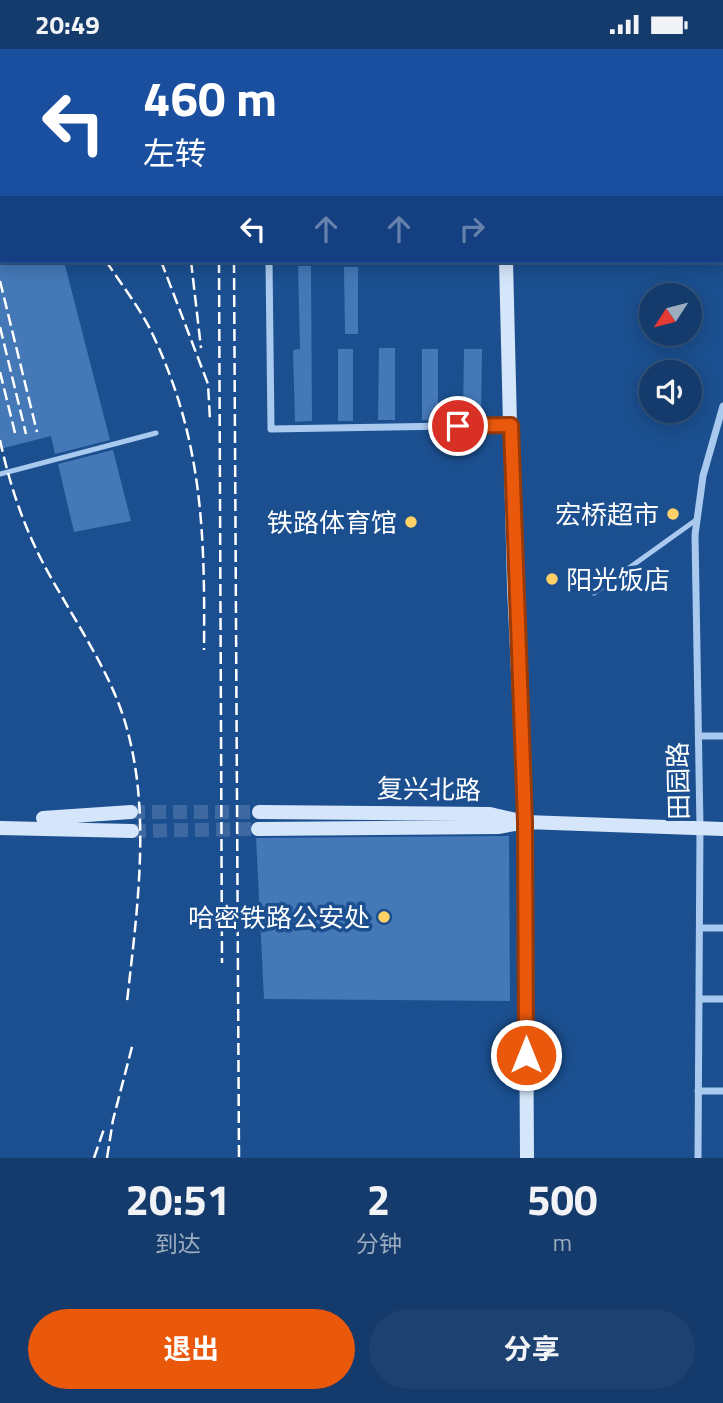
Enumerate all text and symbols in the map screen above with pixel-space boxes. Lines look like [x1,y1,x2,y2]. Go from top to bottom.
text: 20:49 [35,5,100,44]
text: 460 m [143,60,277,135]
icon: left [28,77,119,168]
text: 左转 [143,129,207,177]
icon: left [234,210,272,248]
icon: ahead [307,210,345,248]
icon: ahead [380,210,418,248]
icon: right [453,210,491,248]
north arrow [639,283,702,347]
map controls [639,283,702,423]
button: sound [639,360,702,423]
pin [428,396,488,456]
icon: arrive [439,407,477,445]
place label: 宏桥超市 [555,495,659,534]
place label: 铁路体育馆 [267,503,397,542]
marker: 宏桥超市 [665,506,681,522]
marker: 铁路体育馆 [403,514,419,530]
place label: 阳光饭店 [566,560,670,599]
marker: 阳光饭店 [544,571,560,587]
street label: 田园路 [658,742,698,820]
street label: 复兴北路 [377,769,481,809]
place label: 哈密铁路公安处 [188,898,370,937]
marker: 哈密铁路公安处 [376,909,392,925]
position arrow [489,1018,563,1092]
text: 20:51 [125,1167,230,1231]
text: 2 [367,1167,390,1231]
text: 500 [527,1167,598,1231]
text: m [553,1225,572,1260]
text: 到达 [155,1226,201,1261]
text: 分钟 [356,1226,402,1261]
button: 退出 [28,1309,355,1389]
button: 分享 [369,1309,695,1389]

